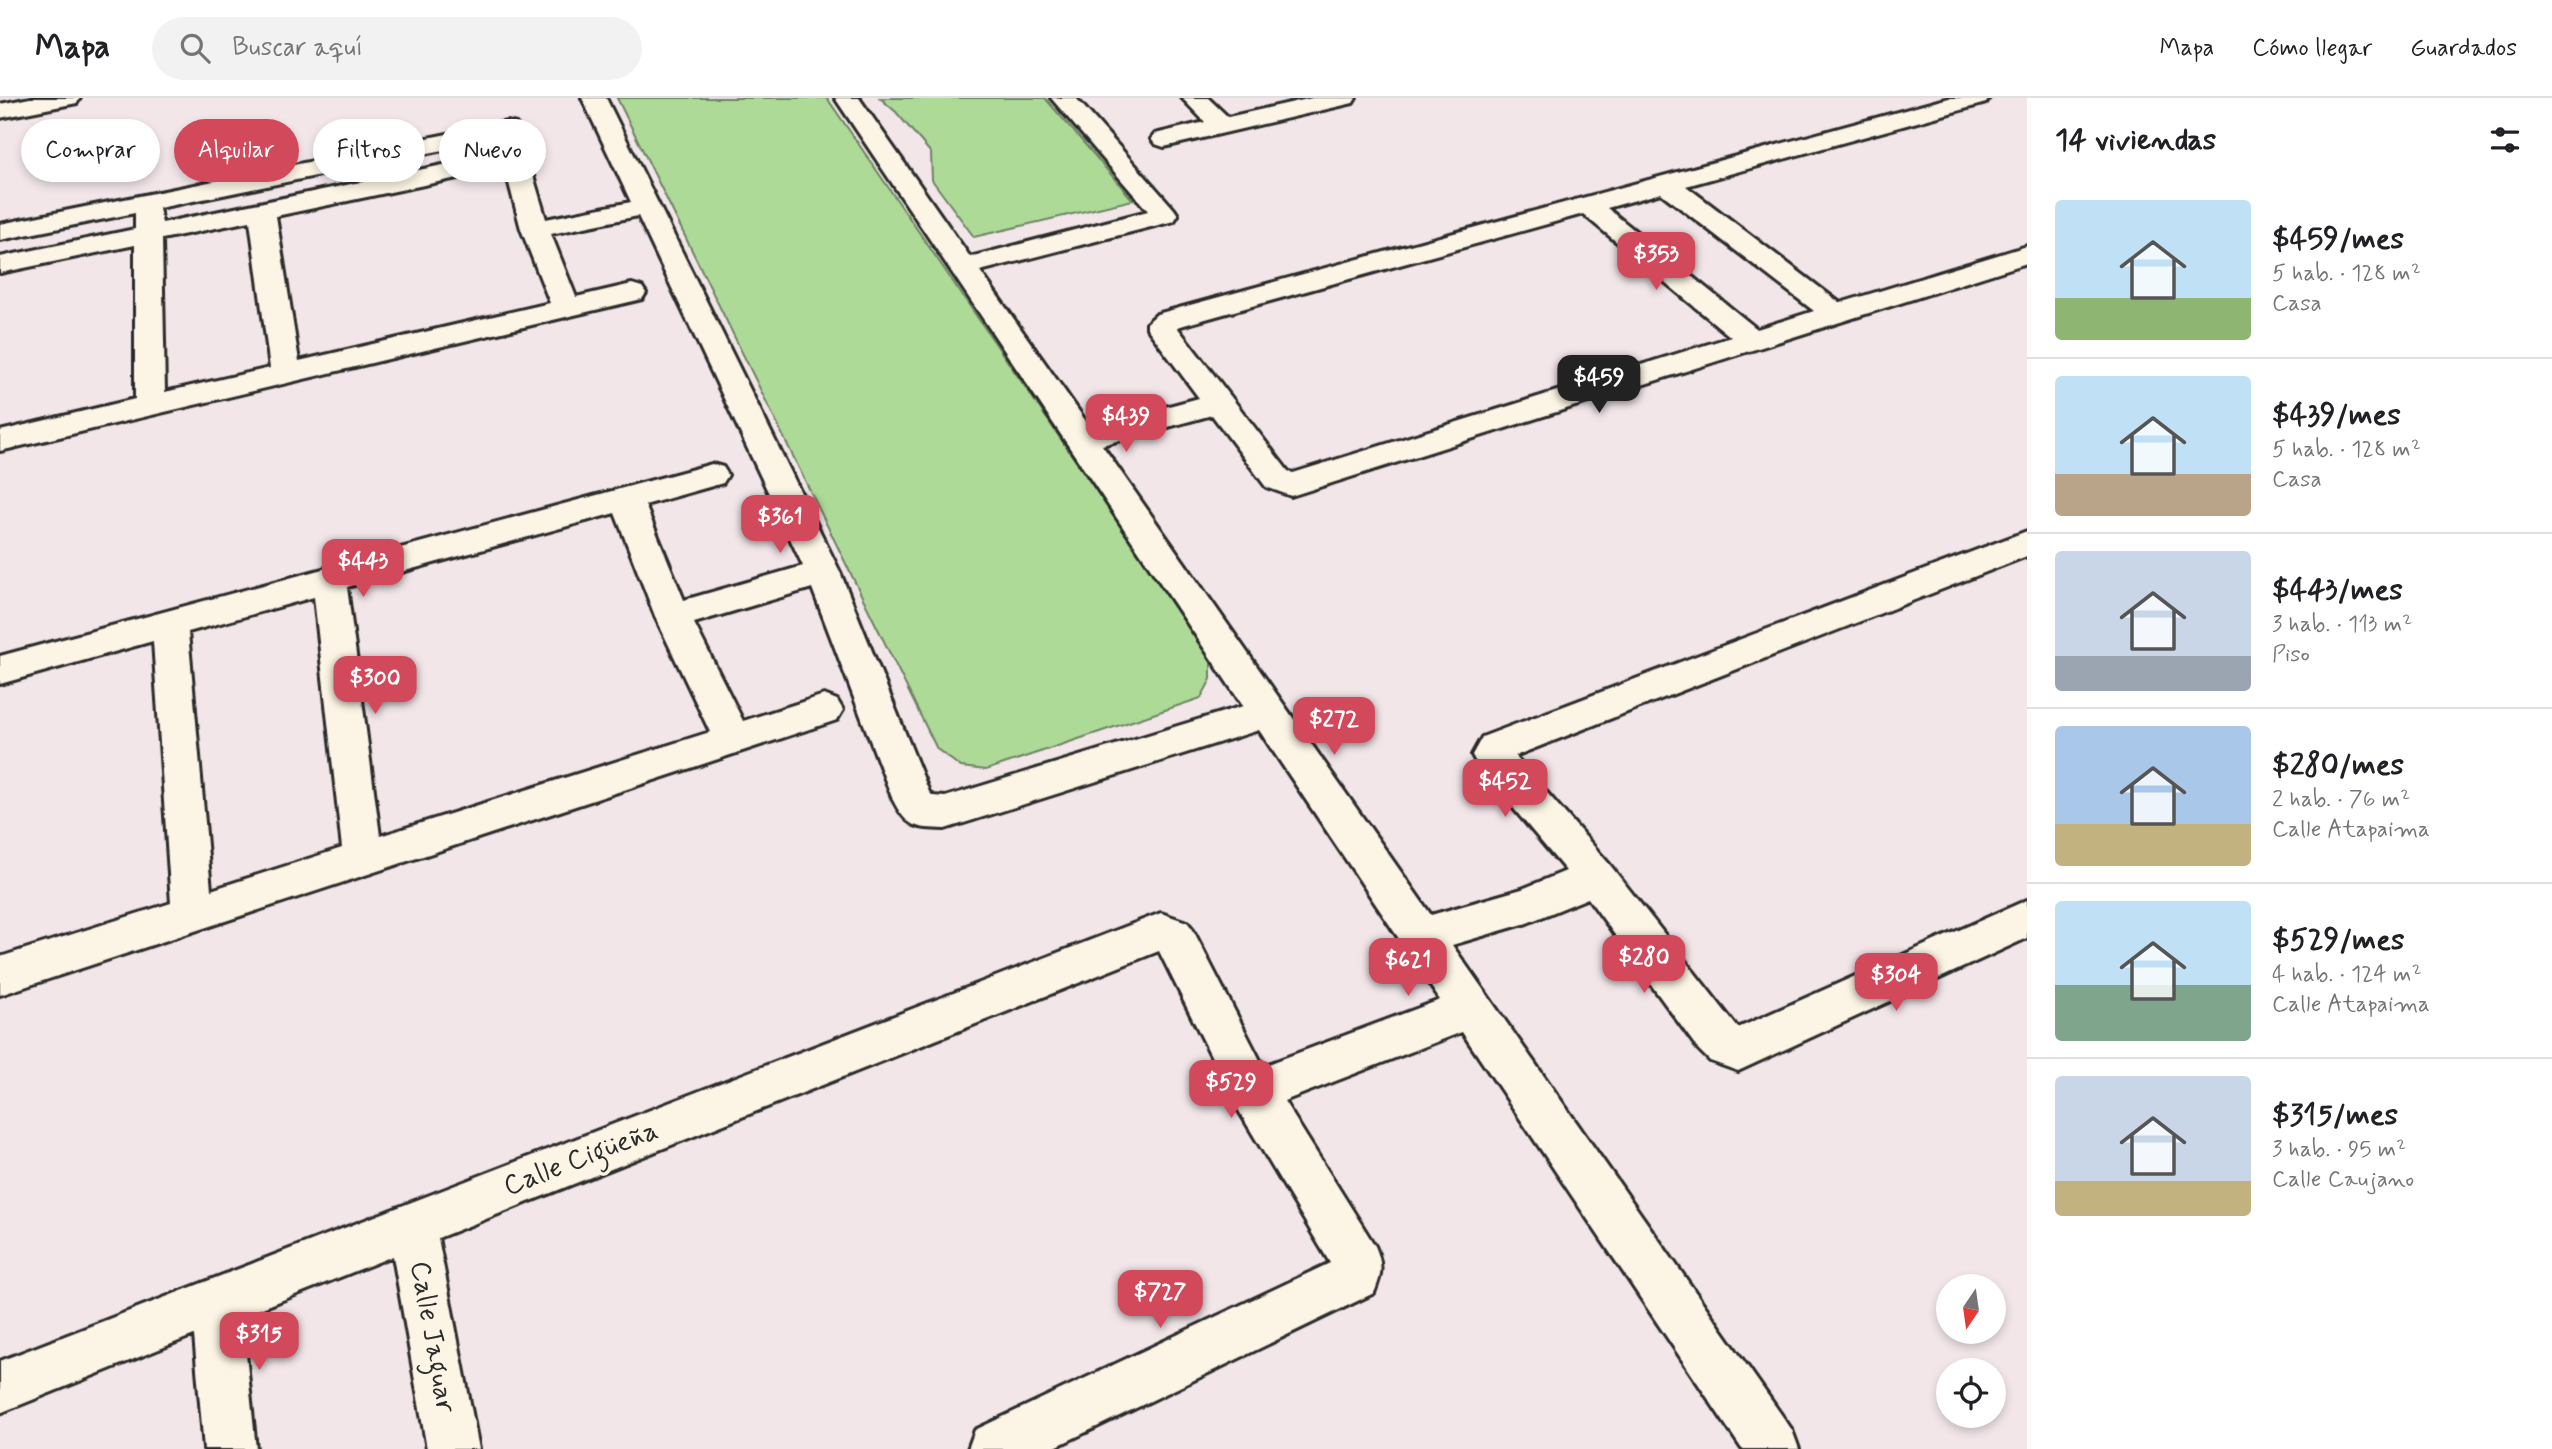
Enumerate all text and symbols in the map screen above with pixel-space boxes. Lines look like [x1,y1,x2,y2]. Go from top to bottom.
search box [152,17,642,80]
text: Mapa [35,26,110,70]
icon: search [176,29,214,67]
text: Buscar aquí [232,31,363,65]
text: Mapa [2159,33,2214,64]
text: Cómo llegar [2252,33,2372,64]
text: Guardados [2410,33,2517,64]
chip: Comprar [21,119,160,182]
chip: Alquilar [174,119,299,182]
chip: Filtros [313,119,425,182]
chip: Nuevo [439,119,546,182]
text: 14 viviendas [2055,121,2216,160]
icon: filters [2486,121,2524,159]
text: $459/mes [2272,220,2404,259]
icon: home [2111,228,2195,312]
pin: $353 [1615,232,1697,292]
text: $353 [1633,240,1679,270]
text: 5 hab. · 128 m² [2272,259,2421,289]
text: Casa [2272,289,2322,319]
pin: $459 [1558,356,1640,415]
text: $459 [1573,363,1625,393]
pin: $439 [1085,394,1167,454]
text: $439/mes [2272,396,2401,435]
text: $439 [1102,402,1150,432]
icon: home [2111,404,2195,488]
text: 5 hab. · 128 m² [2272,435,2421,465]
text: Casa [2272,465,2322,495]
pin: $361 [739,496,821,555]
text: $361 [757,503,803,533]
pin: $443 [322,540,404,599]
text: $443 [338,547,388,577]
text: $443/mes [2272,571,2403,610]
icon: home [2111,579,2195,663]
text: 3 hab. · 113 m² [2272,610,2412,640]
text: Piso [2272,640,2310,670]
pin: $300 [334,656,416,716]
text: $300 [350,664,400,694]
pin: $272 [1293,698,1375,757]
text: $272 [1309,705,1359,735]
text: $280/mes [2272,746,2404,785]
icon: home [2111,754,2195,838]
pin: $452 [1464,760,1546,819]
text: $452 [1479,767,1531,797]
text: 2 hab. · 76 m² [2272,785,2410,815]
text: Calle Atapaima [2272,815,2430,845]
text: $529/mes [2272,921,2404,960]
icon: home [2111,929,2195,1013]
pin: $280 [1603,936,1685,995]
pin: $621 [1367,939,1449,998]
text: $280 [1618,943,1670,973]
text: $621 [1385,946,1431,976]
pin: $304 [1855,954,1937,1013]
text: 4 hab. · 124 m² [2272,960,2422,990]
text: $304 [1871,961,1921,991]
text: Calle Atapaima [2272,990,2430,1020]
pin: $529 [1190,1060,1272,1120]
text: $529 [1205,1068,1257,1098]
text: $315/mes [2272,1096,2398,1135]
icon: home [2111,1104,2195,1188]
street label: Calle Cigüeña [498,1113,665,1208]
text: 3 hab. · 95 m² [2272,1135,2406,1165]
text: Calle Caujano [2272,1165,2414,1195]
street label: Calle Jaguar [398,1258,464,1417]
pin: $727 [1119,1270,1201,1330]
north arrow [1936,1274,2006,1344]
map controls [1936,1274,2006,1428]
text: $727 [1134,1278,1186,1308]
pin: $315 [218,1312,300,1372]
text: $315 [236,1320,282,1350]
button: locate [1936,1358,2006,1428]

